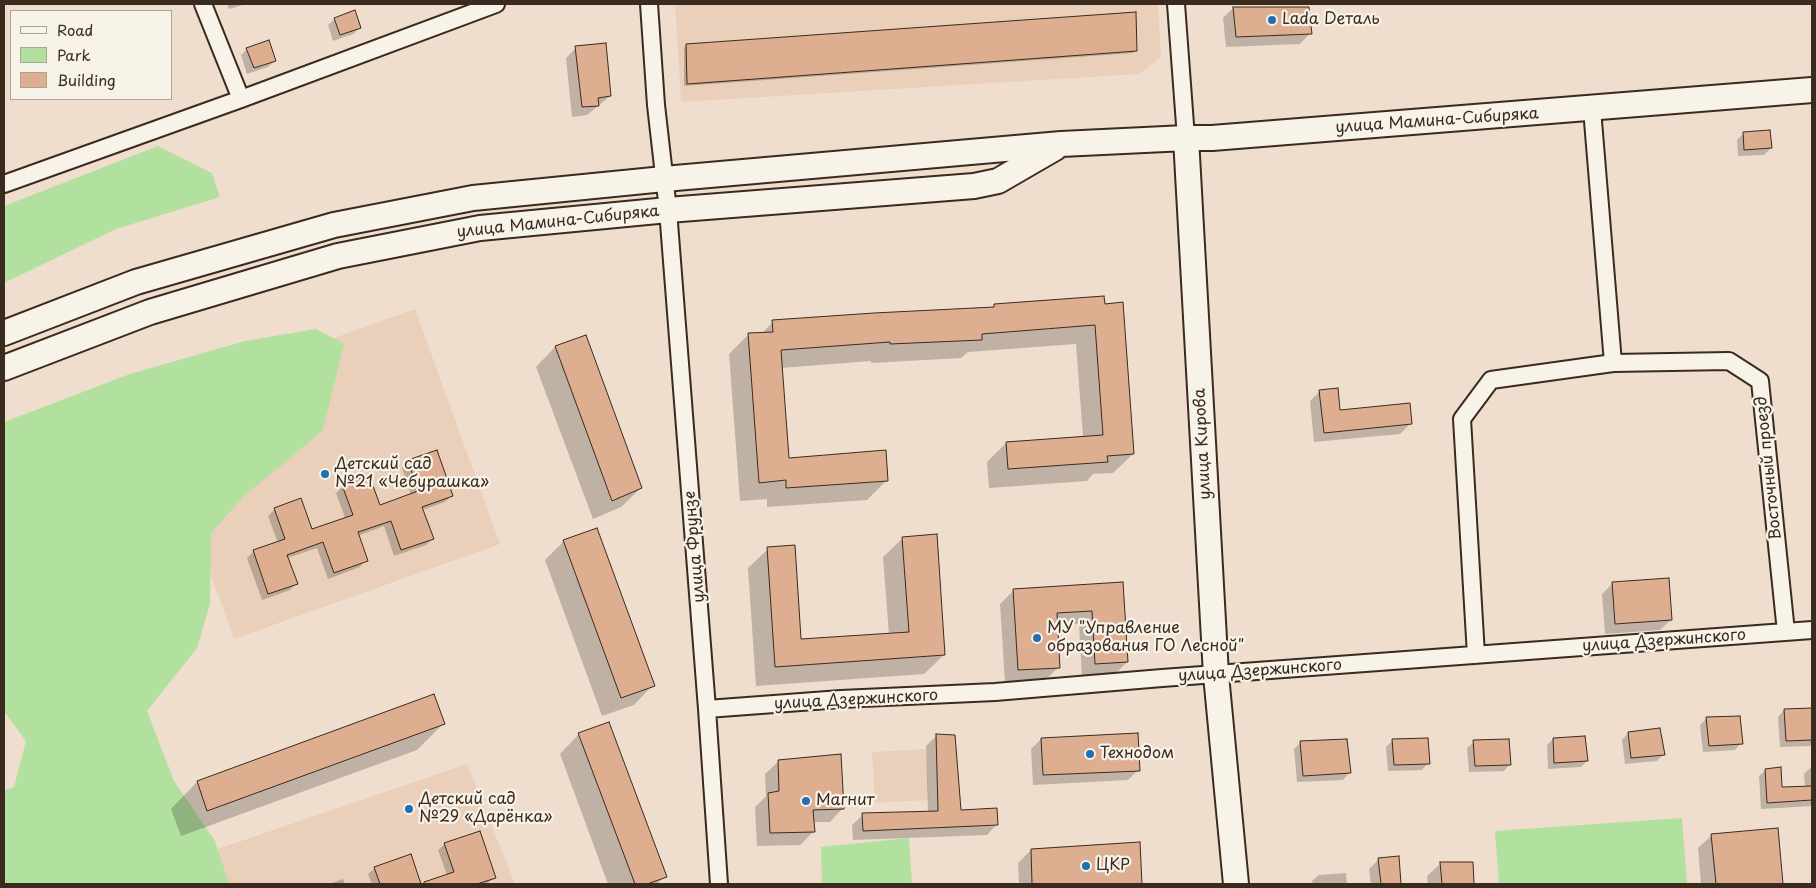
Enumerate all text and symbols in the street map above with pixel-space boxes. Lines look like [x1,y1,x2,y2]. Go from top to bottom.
legend [10,10,172,100]
place label: Lada Dеталь [1282,10,1380,30]
marker: Lada Dеталь [1266,14,1278,26]
text: Road [57,18,93,41]
text: Park [57,43,91,66]
text: Building [57,68,116,91]
street label: улица Мамина-Сибиряка [1335,104,1539,138]
street label: улица Мамина-Сибиряка [456,202,660,242]
street label: улица Кирова [1190,388,1216,500]
street label: Восточный проезд [1752,395,1786,541]
place label: Детский сад №21 «Чебурашка» [335,455,489,493]
marker: Детский сад №21 «Чебурашка» [319,468,331,480]
street label: улица Фрунзе [681,490,709,604]
place label: МУ "Управление образования ГО Лесной" [1047,619,1244,657]
street label: улица Дзержинского [1581,626,1747,656]
marker: МУ "Управление образования ГО Лесной" [1031,632,1043,644]
street label: улица Дзержинского [1177,656,1343,686]
street label: улица Дзержинского [773,686,939,714]
place label: Технодом [1100,744,1174,764]
marker: Технодом [1084,748,1096,760]
place label: Детский сад №29 «Дарёнка» [419,790,553,828]
place label: Магнит [816,791,875,811]
marker: Магнит [800,795,812,807]
marker: Детский сад №29 «Дарёнка» [403,803,415,815]
place label: ЦКР [1096,856,1130,876]
marker: ЦКР [1080,860,1092,872]

